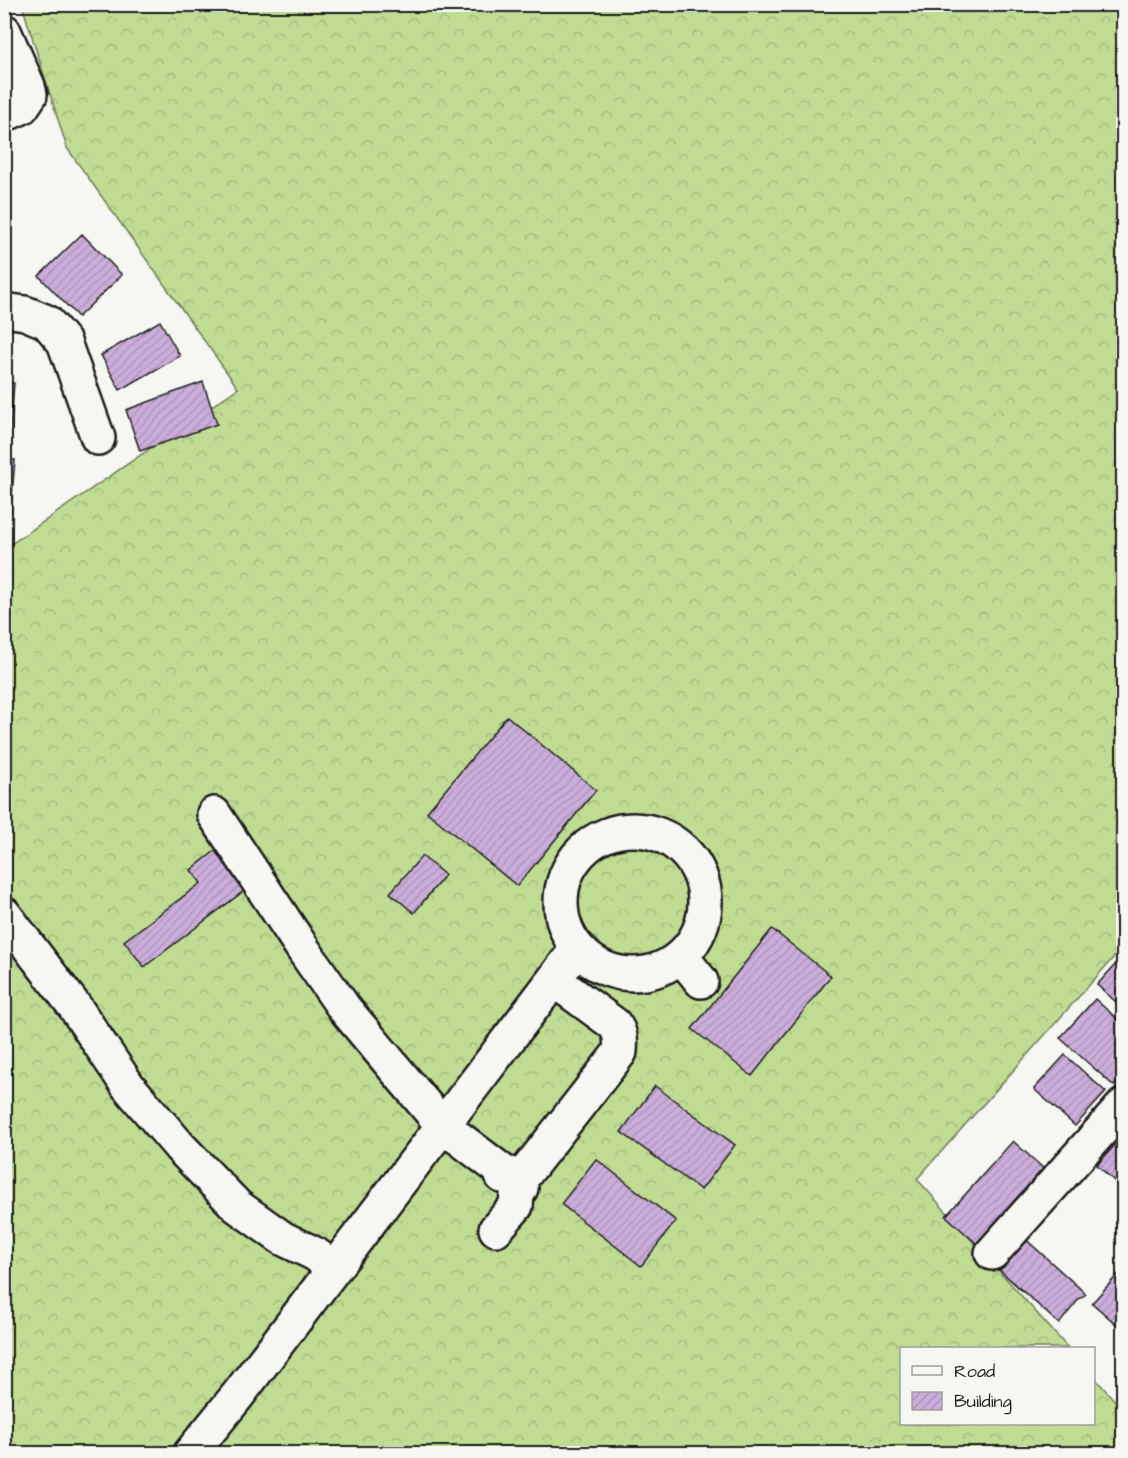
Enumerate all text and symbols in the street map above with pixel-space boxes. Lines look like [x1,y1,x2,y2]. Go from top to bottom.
legend [900,1347,1095,1425]
text: Road [954,1359,995,1384]
text: Building [954,1389,1012,1415]

